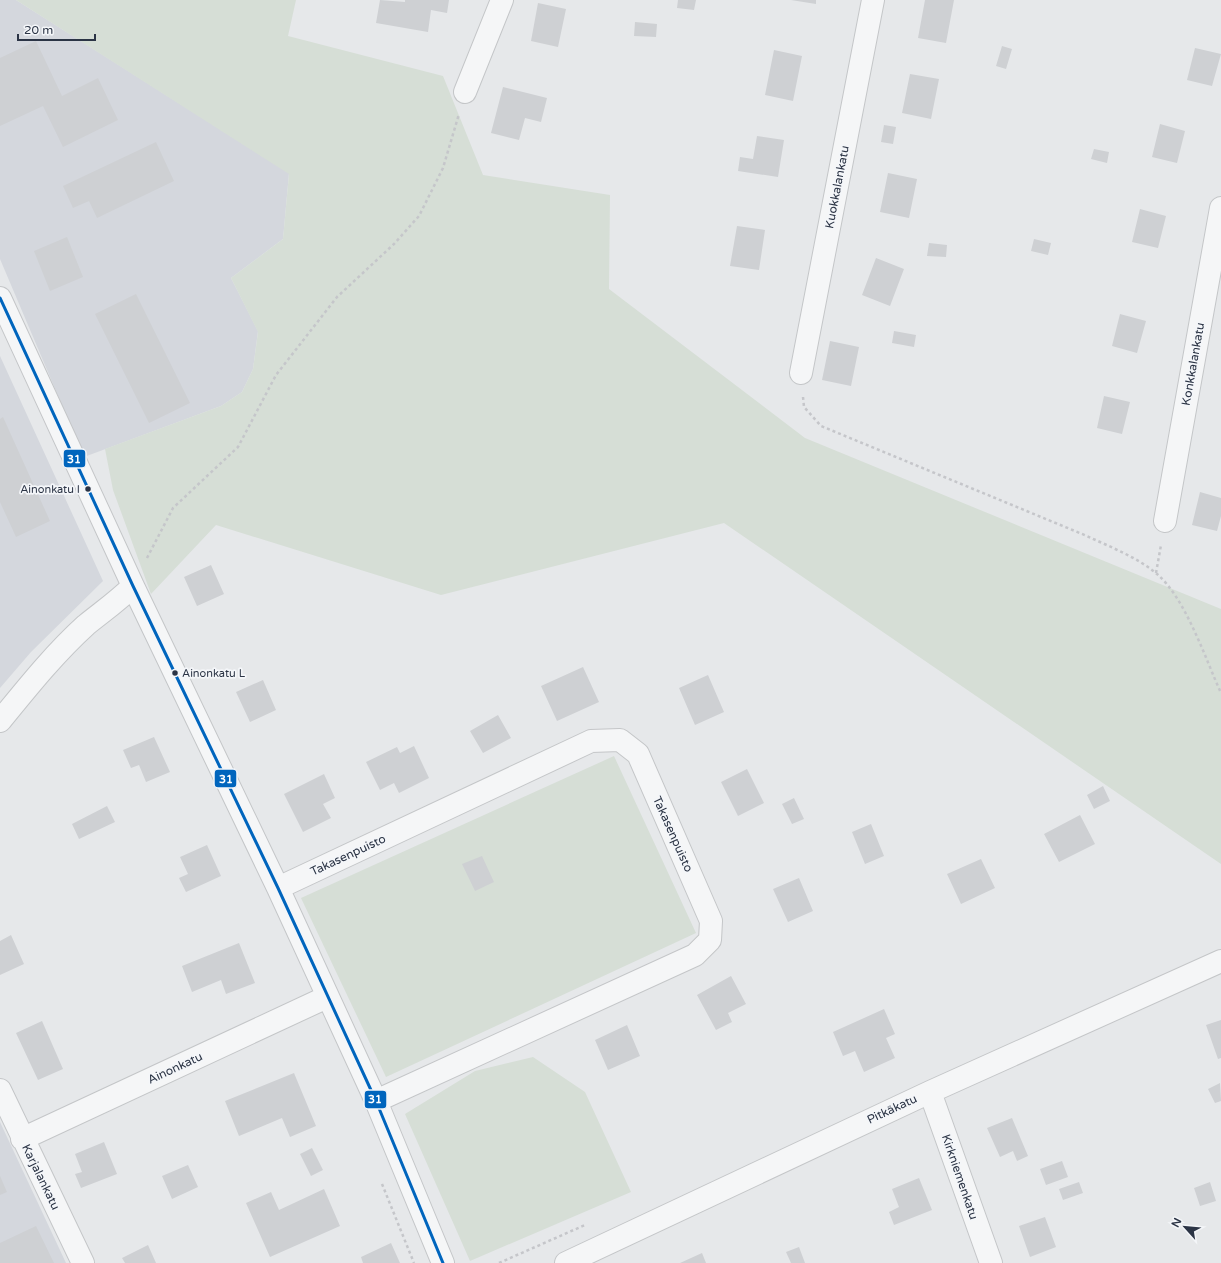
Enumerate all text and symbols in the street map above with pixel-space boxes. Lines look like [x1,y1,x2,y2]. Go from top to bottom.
scale bar [18,16,95,42]
text: 20 m [24,23,53,37]
street label: Kuokkalankatu [822,144,852,230]
street label: Konkkalankatu [1179,321,1207,407]
line badge: 31 [63,449,86,468]
text: 31 [67,453,81,466]
place label: Ainonkatu I [20,483,80,496]
marker: Ainonkatu I [83,484,93,494]
place label: Ainonkatu L [182,667,246,680]
marker: Ainonkatu L [170,668,180,678]
line badge: 31 [214,769,237,788]
text: 31 [219,773,233,786]
street label: Takasenpuisto [650,794,696,874]
street label: Takasenpuisto [308,831,388,879]
street label: Ainonkatu [145,1049,205,1087]
line badge: 31 [364,1090,387,1109]
street label: Pitkäkatu [865,1091,919,1127]
text: 31 [368,1093,382,1106]
street label: Kirkniemenkatu [939,1133,981,1221]
street label: Karjalankatu [19,1142,63,1212]
north arrow [1165,1207,1205,1247]
text: N [1169,1216,1184,1230]

